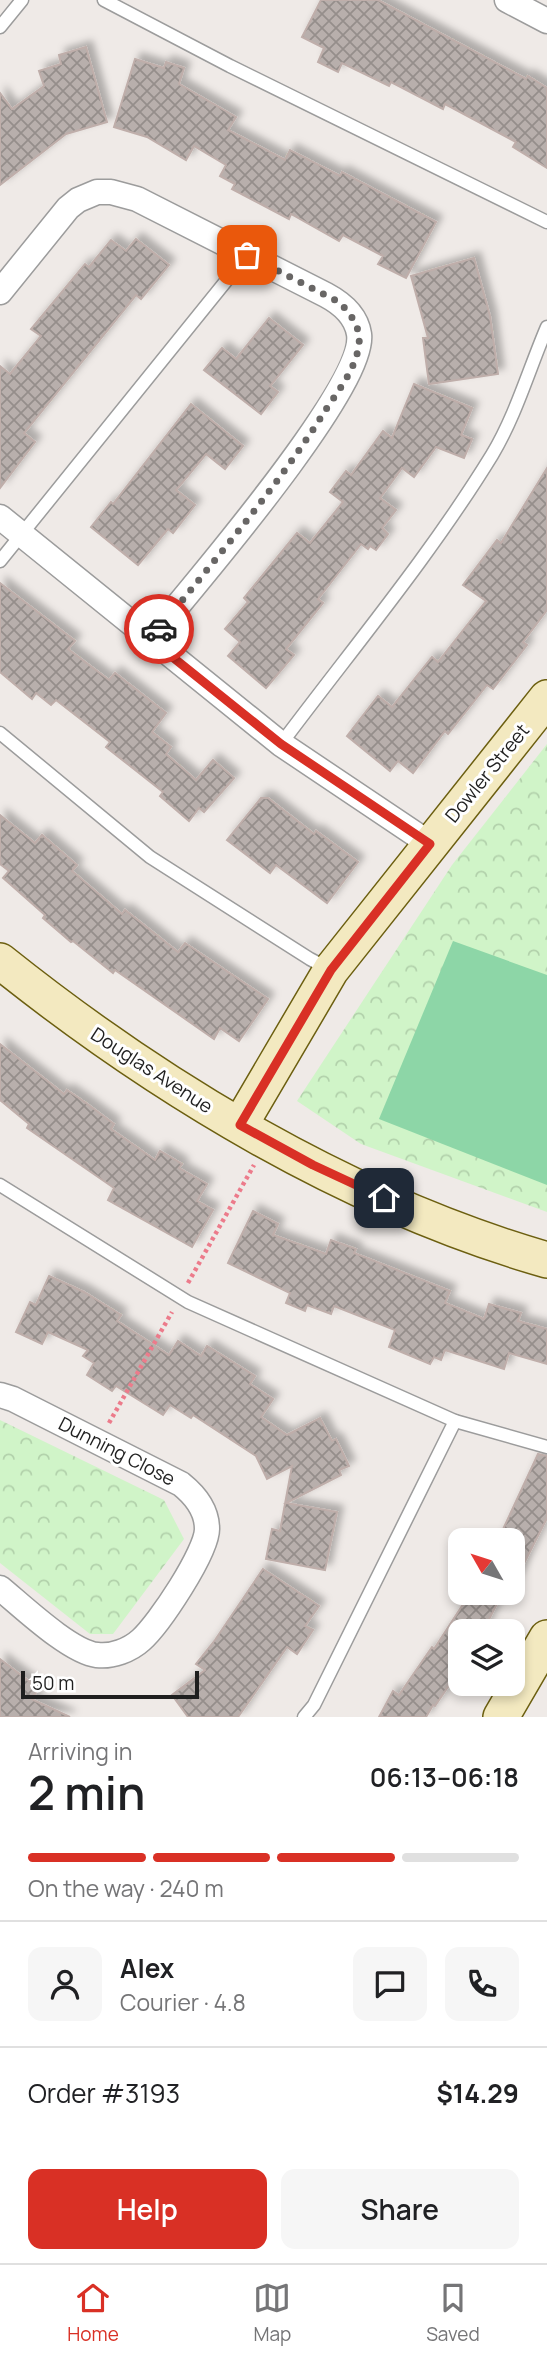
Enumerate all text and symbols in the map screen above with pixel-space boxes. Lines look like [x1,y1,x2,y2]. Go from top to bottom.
pin [217,225,277,285]
icon: bag [228,236,266,274]
courier [124,594,194,664]
icon: car [140,610,178,648]
street label: Dowler Street [439,718,535,828]
street label: Douglas Avenue [86,1021,218,1119]
pin [354,1168,414,1228]
icon: home [365,1179,403,1217]
street label: Dunning Close [54,1410,180,1492]
north arrow [448,1528,525,1605]
map controls [448,1528,525,1696]
button: layers [448,1619,525,1696]
scale bar [21,1668,200,1700]
text: 50 m [32,1670,74,1696]
text: Arriving in [28,1735,133,1767]
text: 06:13–06:18 [370,1759,519,1795]
text: 2 min [28,1761,145,1824]
text: On the way · 240 m [28,1872,224,1904]
button: person [28,1947,102,2021]
button: chat [353,1947,427,2021]
button: phone [445,1947,519,2021]
text: Alex [120,1950,174,1986]
text: Courier · 4.8 [120,1986,246,2018]
text: Order #3193 [28,2075,180,2111]
text: $14.29 [436,2075,519,2111]
button: Help [28,2169,267,2249]
button: Share [281,2169,519,2249]
tab: Home [67,2279,119,2347]
tab: Map [253,2279,291,2347]
tab: Saved [426,2279,480,2347]

